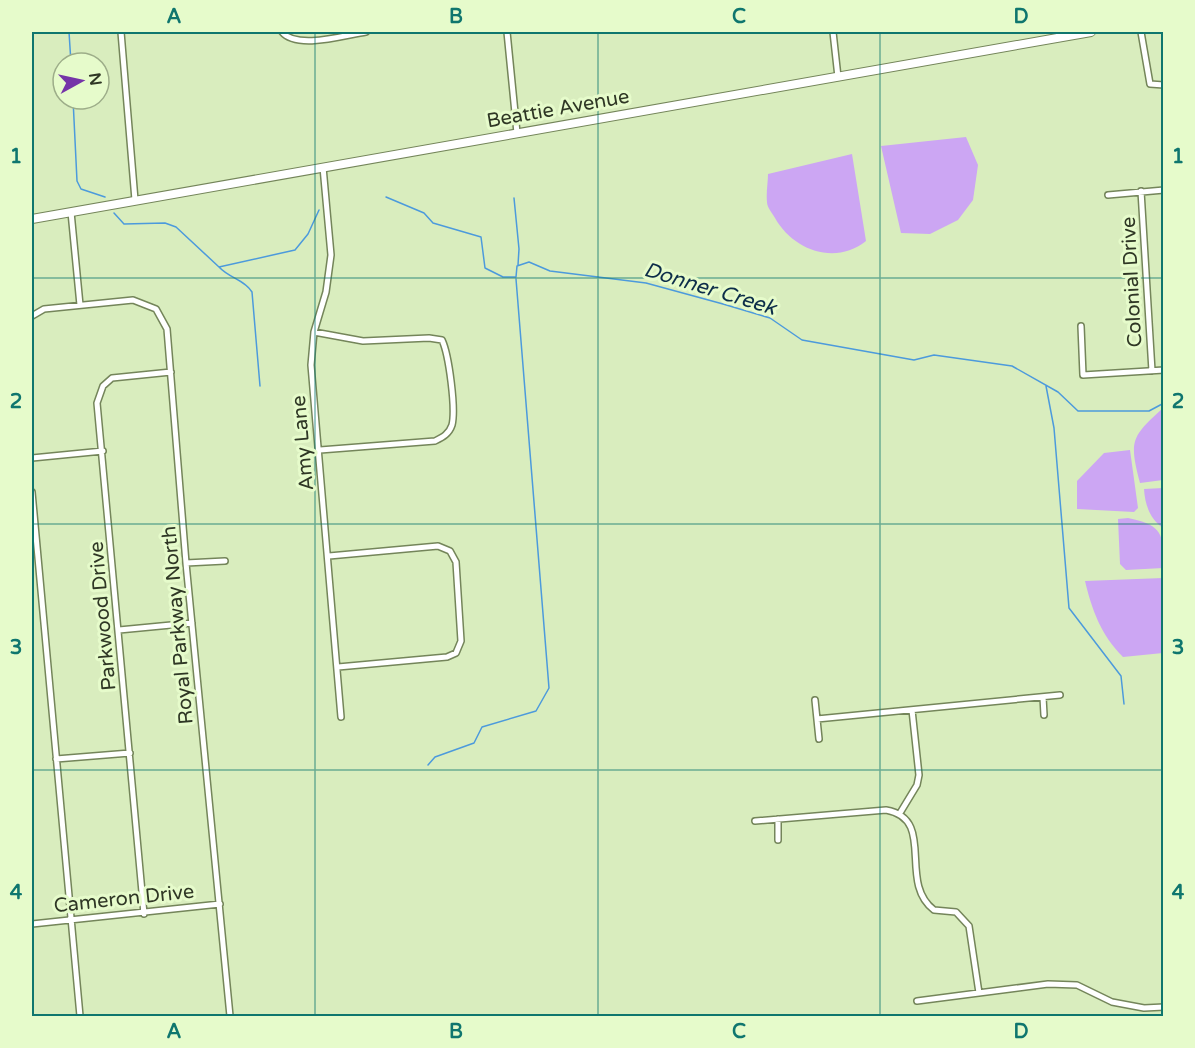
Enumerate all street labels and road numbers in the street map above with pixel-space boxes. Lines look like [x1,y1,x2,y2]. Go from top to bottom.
street label: Beattie Avenue [485,85,631,133]
street label: Colonial Drive [1117,216,1147,348]
street label: Amy Lane [287,395,319,491]
street label: Royal Parkway North [157,525,199,725]
street label: Parkwood Drive [85,540,121,692]
street label: Cameron Drive [53,880,195,918]

